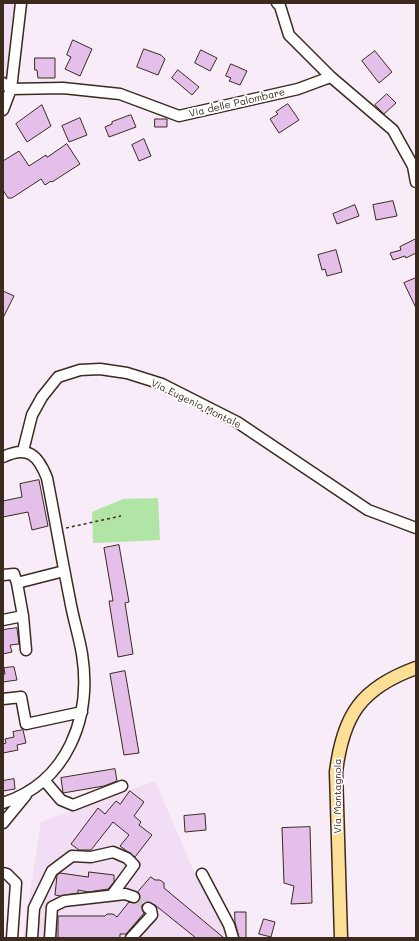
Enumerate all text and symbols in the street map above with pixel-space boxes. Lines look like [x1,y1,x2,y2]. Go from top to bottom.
street label: Via delle Palombare [188,86,286,120]
street label: Via Eugenio Montale [149,377,243,431]
street label: Via Montagnola [332,759,344,833]

